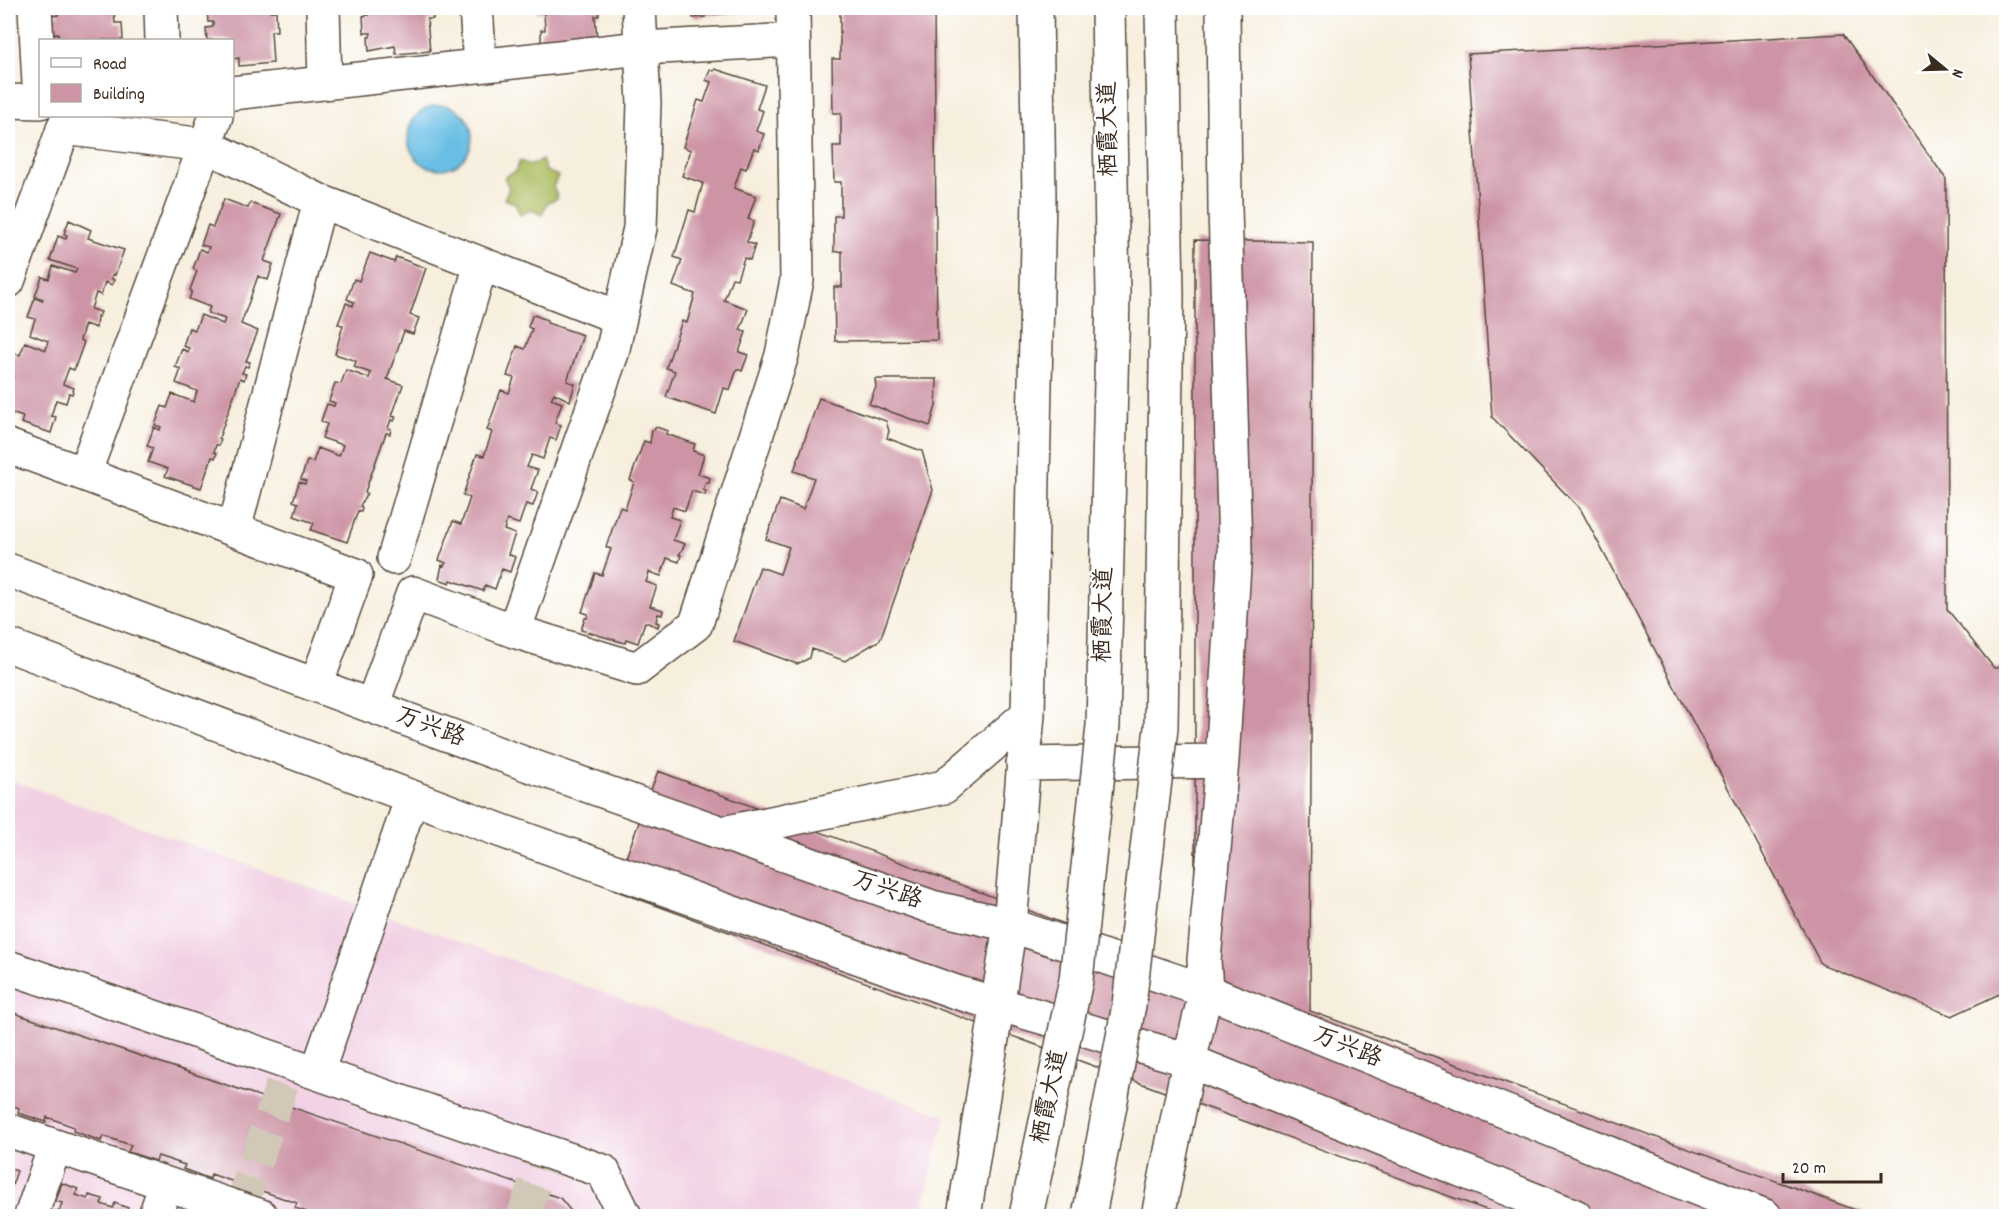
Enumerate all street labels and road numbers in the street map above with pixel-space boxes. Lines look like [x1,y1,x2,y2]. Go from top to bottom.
street label: 栖霞大道 [1092,81,1128,177]
street label: 栖霞大道 [1087,567,1123,663]
street label: 万兴路 [390,699,470,757]
street label: 万兴路 [847,863,927,919]
street label: 万兴路 [1307,1019,1387,1077]
street label: 栖霞大道 [1024,1047,1078,1147]

